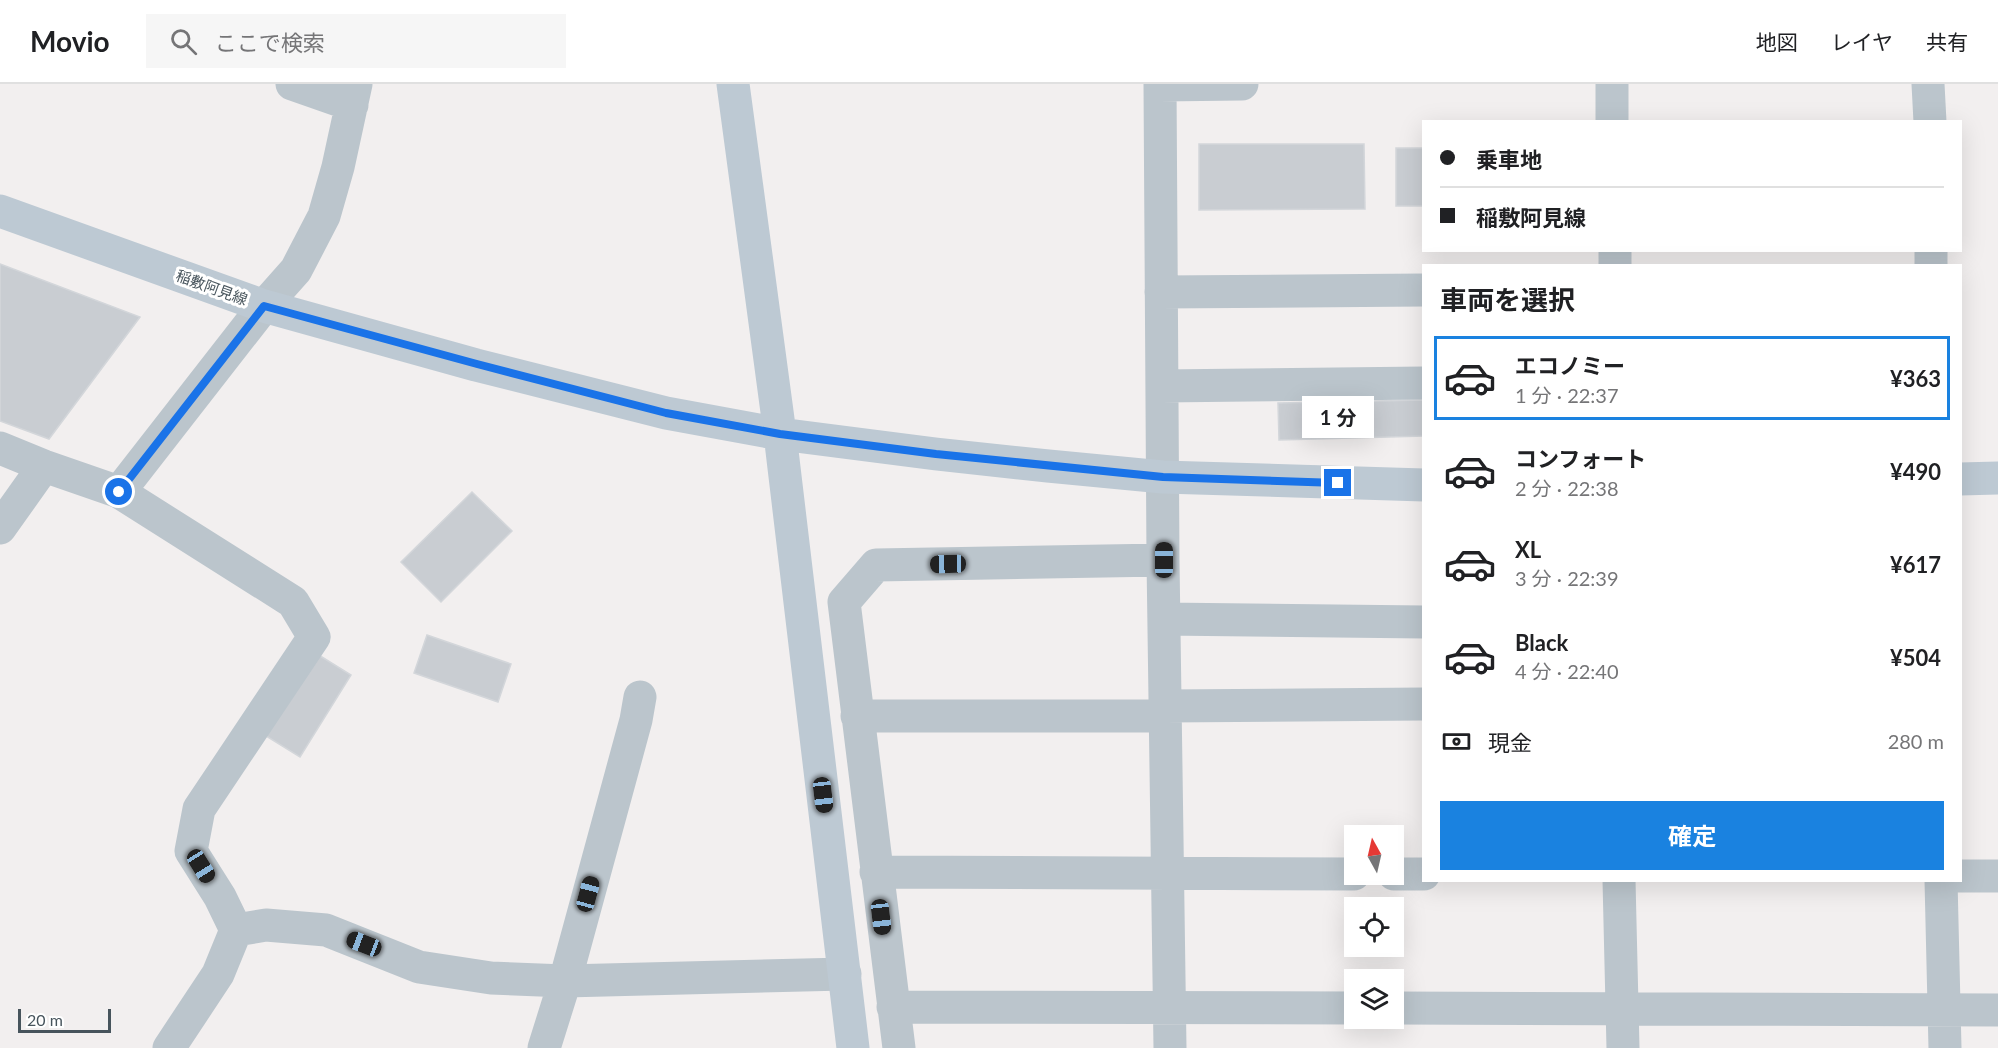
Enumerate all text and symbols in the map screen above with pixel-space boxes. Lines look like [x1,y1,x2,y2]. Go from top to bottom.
search box [146,14,566,68]
text: Movio [30,24,110,58]
icon: search [167,25,200,58]
text: ここで検索 [215,29,325,56]
text: 地図 [1756,29,1798,54]
text: レイヤ [1831,29,1893,54]
text: 共有 [1926,29,1968,54]
text: 乗車地 [1476,146,1542,173]
text: 稲敷阿見線 [1476,204,1586,231]
street label: 稲敷阿見線 [174,266,250,308]
text: 車両を選択 [1440,283,1575,316]
icon: car [1443,351,1497,405]
text: エコノミー [1515,352,1625,379]
text: ¥363 [1890,365,1941,392]
text: 1 分 · 22:37 [1515,383,1619,407]
callout: 1 分 [1302,396,1374,438]
text: 1 分 [1320,405,1356,429]
icon: car [1443,444,1497,498]
text: コンフォート [1515,445,1646,472]
text: ¥490 [1890,458,1941,485]
route end [1324,469,1351,496]
text: 2 分 · 22:38 [1515,476,1619,500]
route start [105,478,132,505]
text: XL [1515,536,1541,563]
icon: car [1443,537,1497,591]
car [1155,542,1173,578]
text: ¥617 [1890,551,1941,578]
car [930,555,966,573]
text: 3 分 · 22:39 [1515,566,1619,590]
text: Black [1515,629,1568,656]
icon: car [1443,630,1497,684]
text: ¥504 [1890,644,1941,671]
text: 4 分 · 22:40 [1515,659,1619,683]
icon: cash [1440,725,1473,758]
text: 現金 [1488,729,1532,756]
text: 280 m [1888,729,1944,753]
car [812,776,834,814]
button: 確定 [1440,801,1944,870]
north arrow [1344,825,1404,885]
map controls [1344,825,1404,1029]
car [184,846,218,886]
car [575,874,601,914]
button: locate [1344,897,1404,957]
car [870,898,892,936]
car [344,929,384,959]
button: layers [1344,969,1404,1029]
scale bar [18,1006,111,1034]
text: 20 m [27,1010,63,1029]

